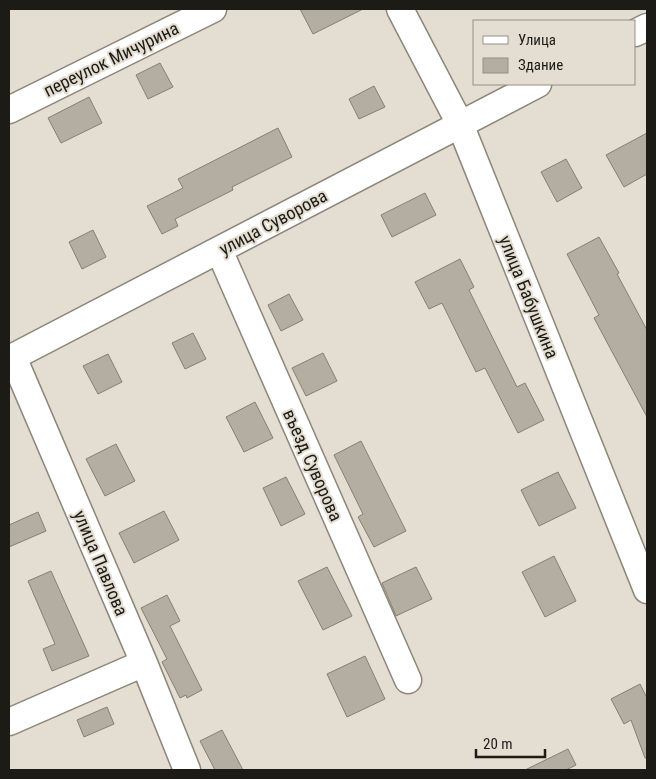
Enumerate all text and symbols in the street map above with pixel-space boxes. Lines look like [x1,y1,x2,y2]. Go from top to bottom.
street label: переулок Мичурина [40,17,182,101]
legend [473,20,636,85]
text: Улица [518,31,556,49]
text: Здание [518,56,563,74]
street label: улица Суворова [216,185,330,259]
street label: улица Бабушкина [495,232,563,362]
street label: въезд Суворова [279,406,347,524]
street label: улица Павлова [69,507,133,619]
scale bar [476,726,545,758]
text: 20 m [483,735,513,753]

